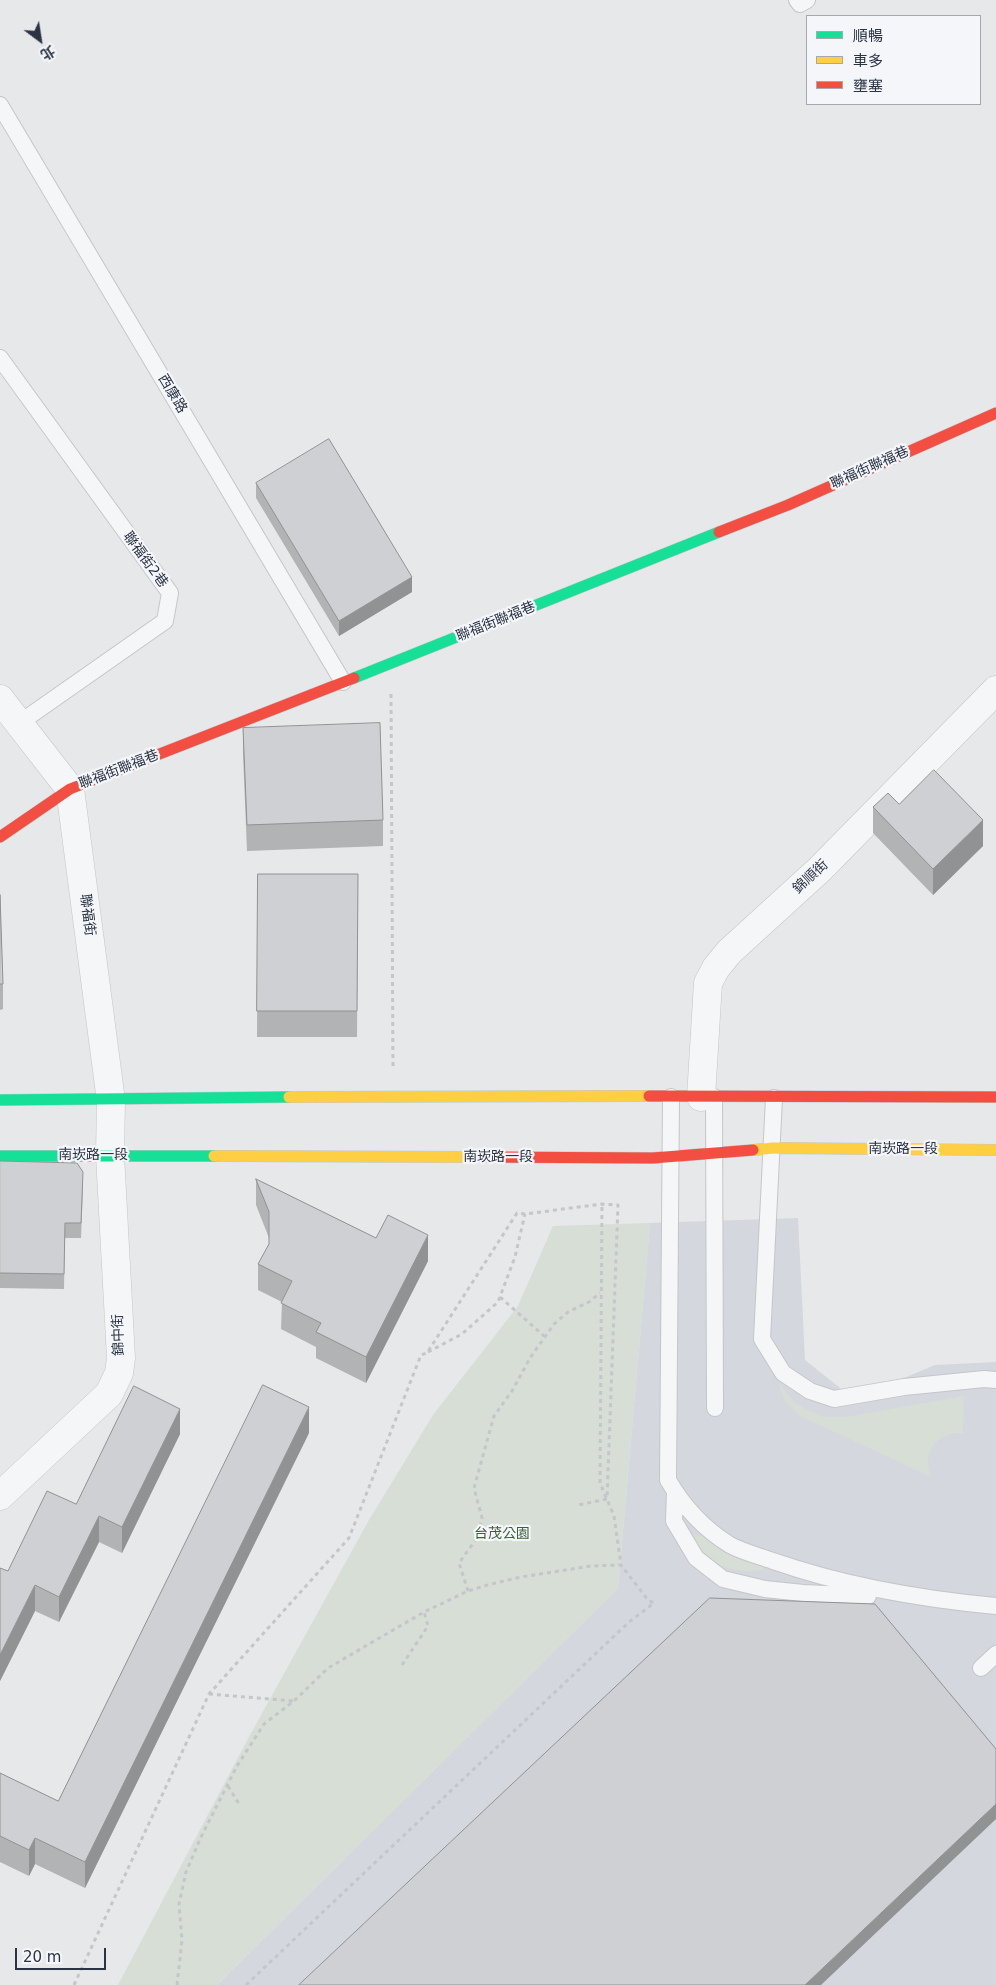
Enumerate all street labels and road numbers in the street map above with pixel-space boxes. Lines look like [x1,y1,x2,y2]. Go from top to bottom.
street label: 西康路 [154,372,190,416]
street label: 聯福街聯福巷 [828,443,912,493]
street label: 聯福街2巷 [119,529,171,591]
street label: 聯福街聯福巷 [454,598,538,646]
street label: 聯福街聯福巷 [77,747,161,793]
street label: 錦順街 [790,857,832,897]
street label: 聯福街 [76,893,98,937]
street label: 南崁路一段 [868,1141,938,1157]
street label: 南崁路一段 [58,1147,128,1163]
street label: 南崁路一段 [463,1149,533,1165]
street label: 錦中街 [110,1314,128,1356]

